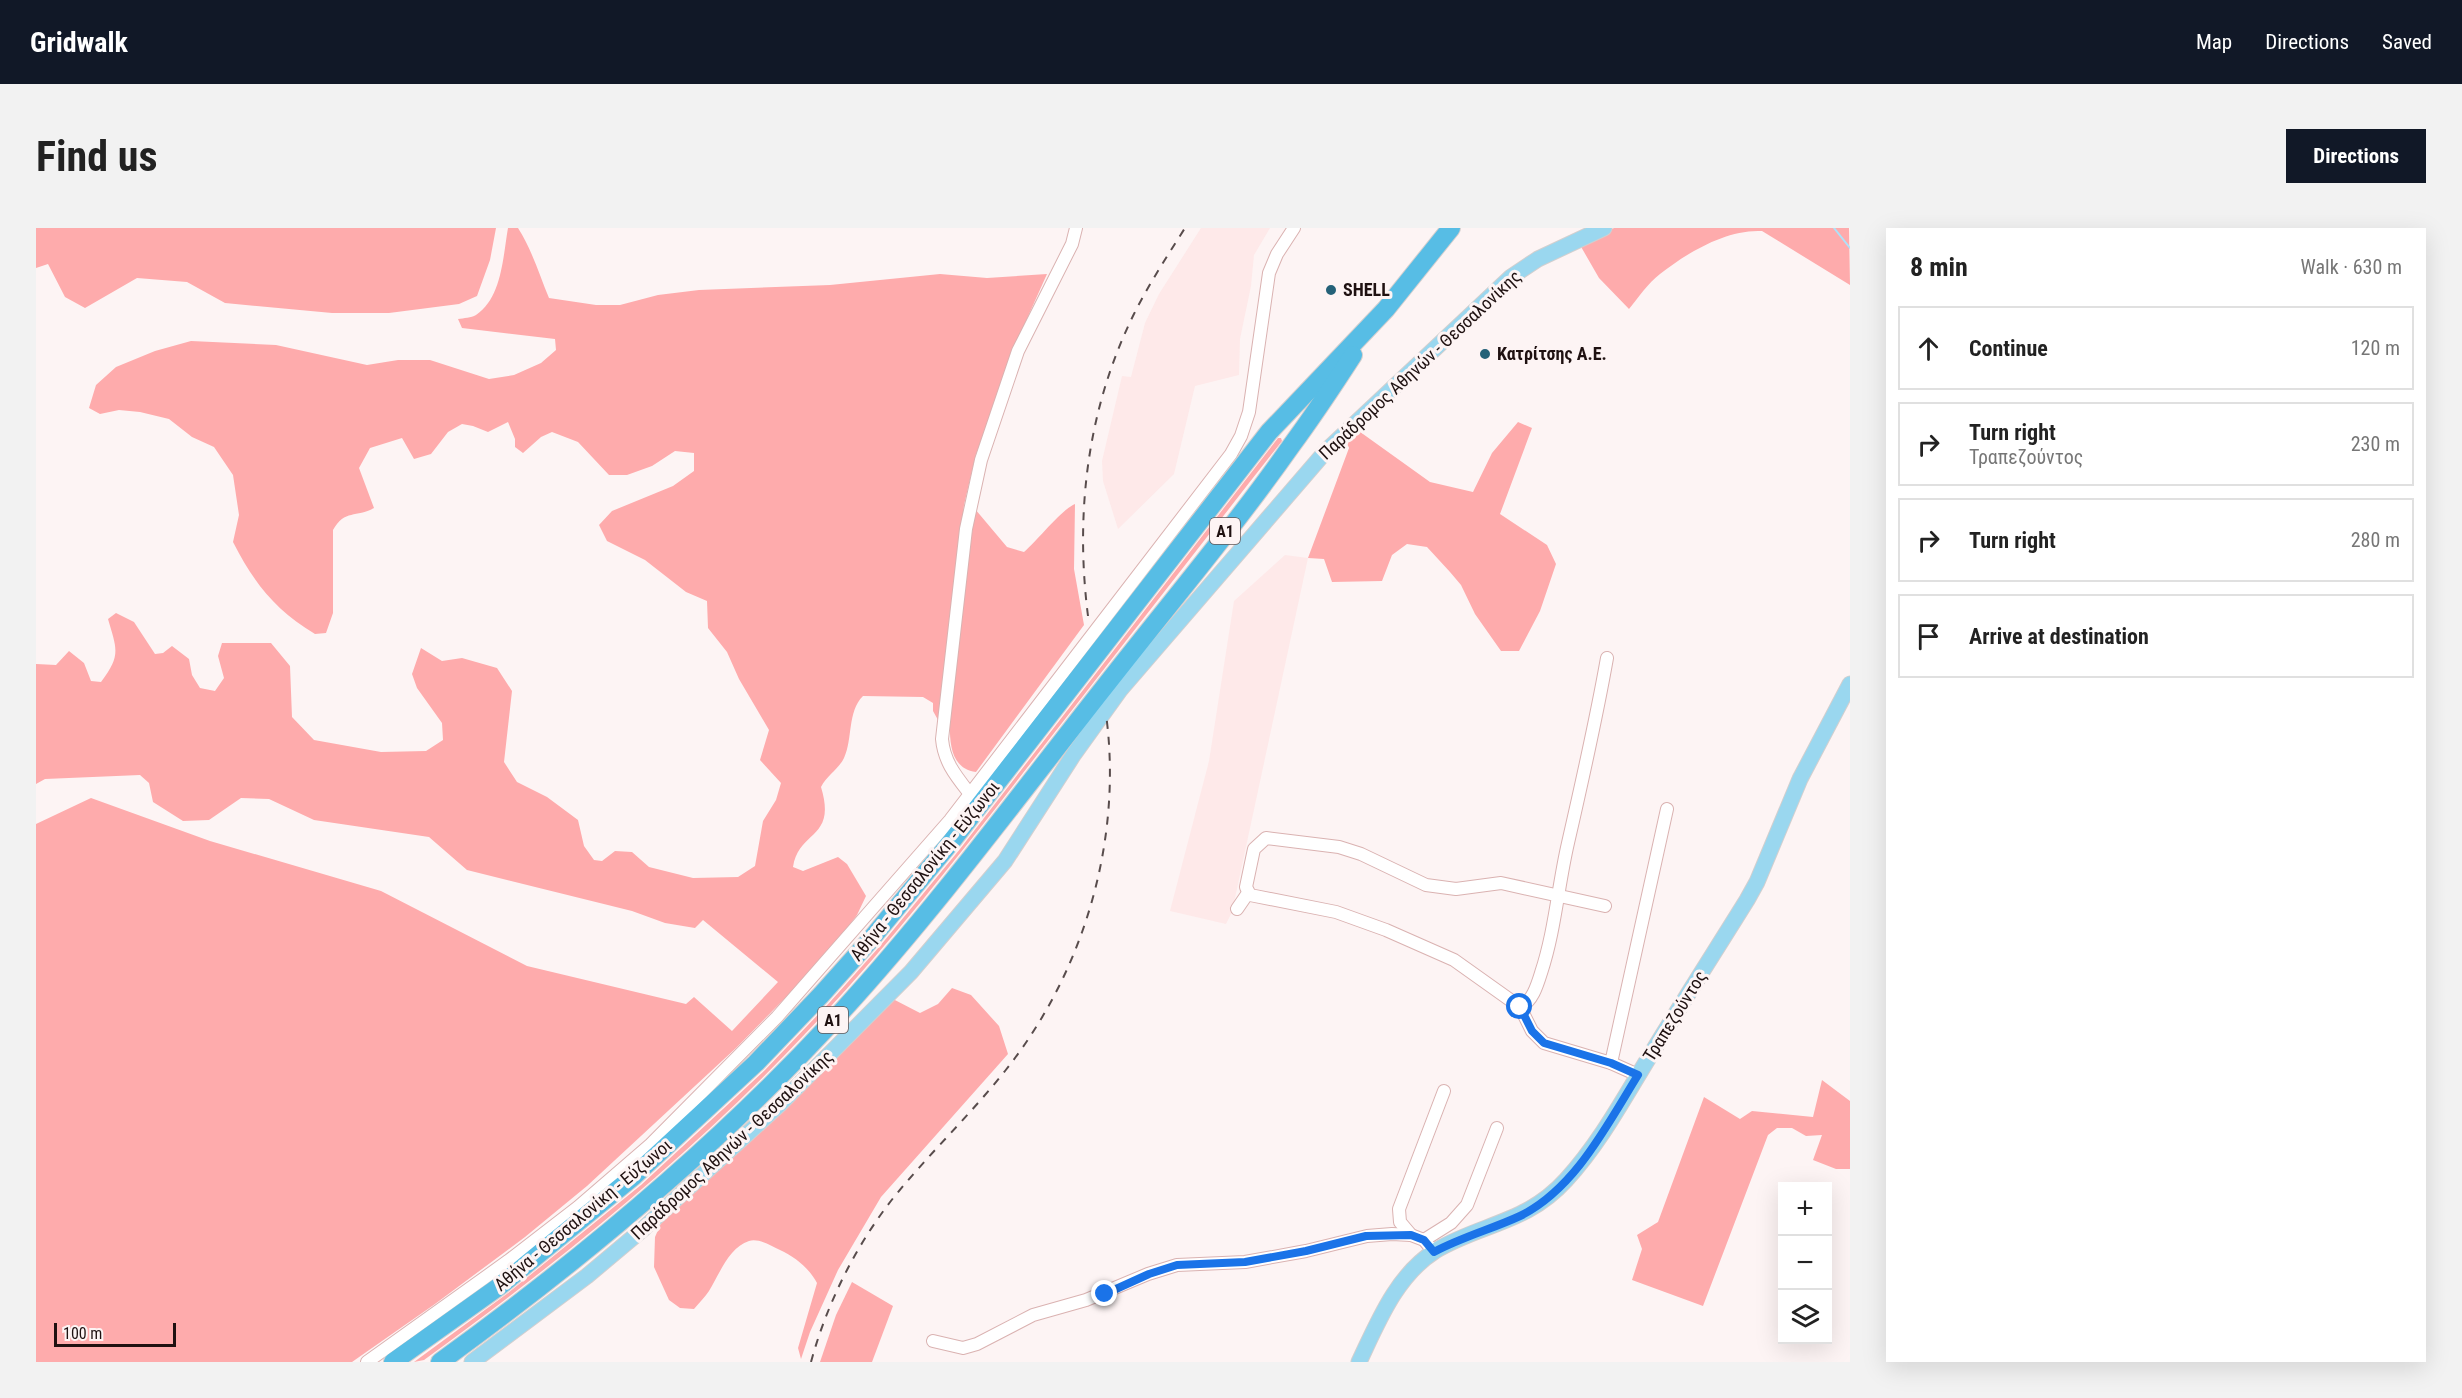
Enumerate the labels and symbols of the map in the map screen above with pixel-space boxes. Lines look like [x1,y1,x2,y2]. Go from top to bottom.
street label: Παράδρομος Αθηνών - Θεσσαλονίκης [1314,266,1525,464]
place label: SHELL [1343,279,1390,300]
marker: SHELL [1324,283,1338,297]
place label: Κατρίτσης Α.Ε. [1497,343,1607,364]
marker: Κατρίτσης Α.Ε. [1478,347,1492,361]
road number: Α1 [1210,518,1240,544]
street label: Αθήνα - Θεσσαλονίκη - Εύζωνοι [846,777,1004,965]
street label: Τραπεζούντος [1638,967,1711,1065]
route start [1506,993,1532,1019]
road number: Α1 [818,1007,848,1033]
street label: Παράδρομος Αθηνών - Θεσσαλονίκης [626,1046,837,1244]
street label: Αθήνα - Θεσσαλονίκη - Εύζωνοι [490,1134,676,1295]
route end [1091,1280,1117,1306]
scale bar [54,1320,176,1348]

